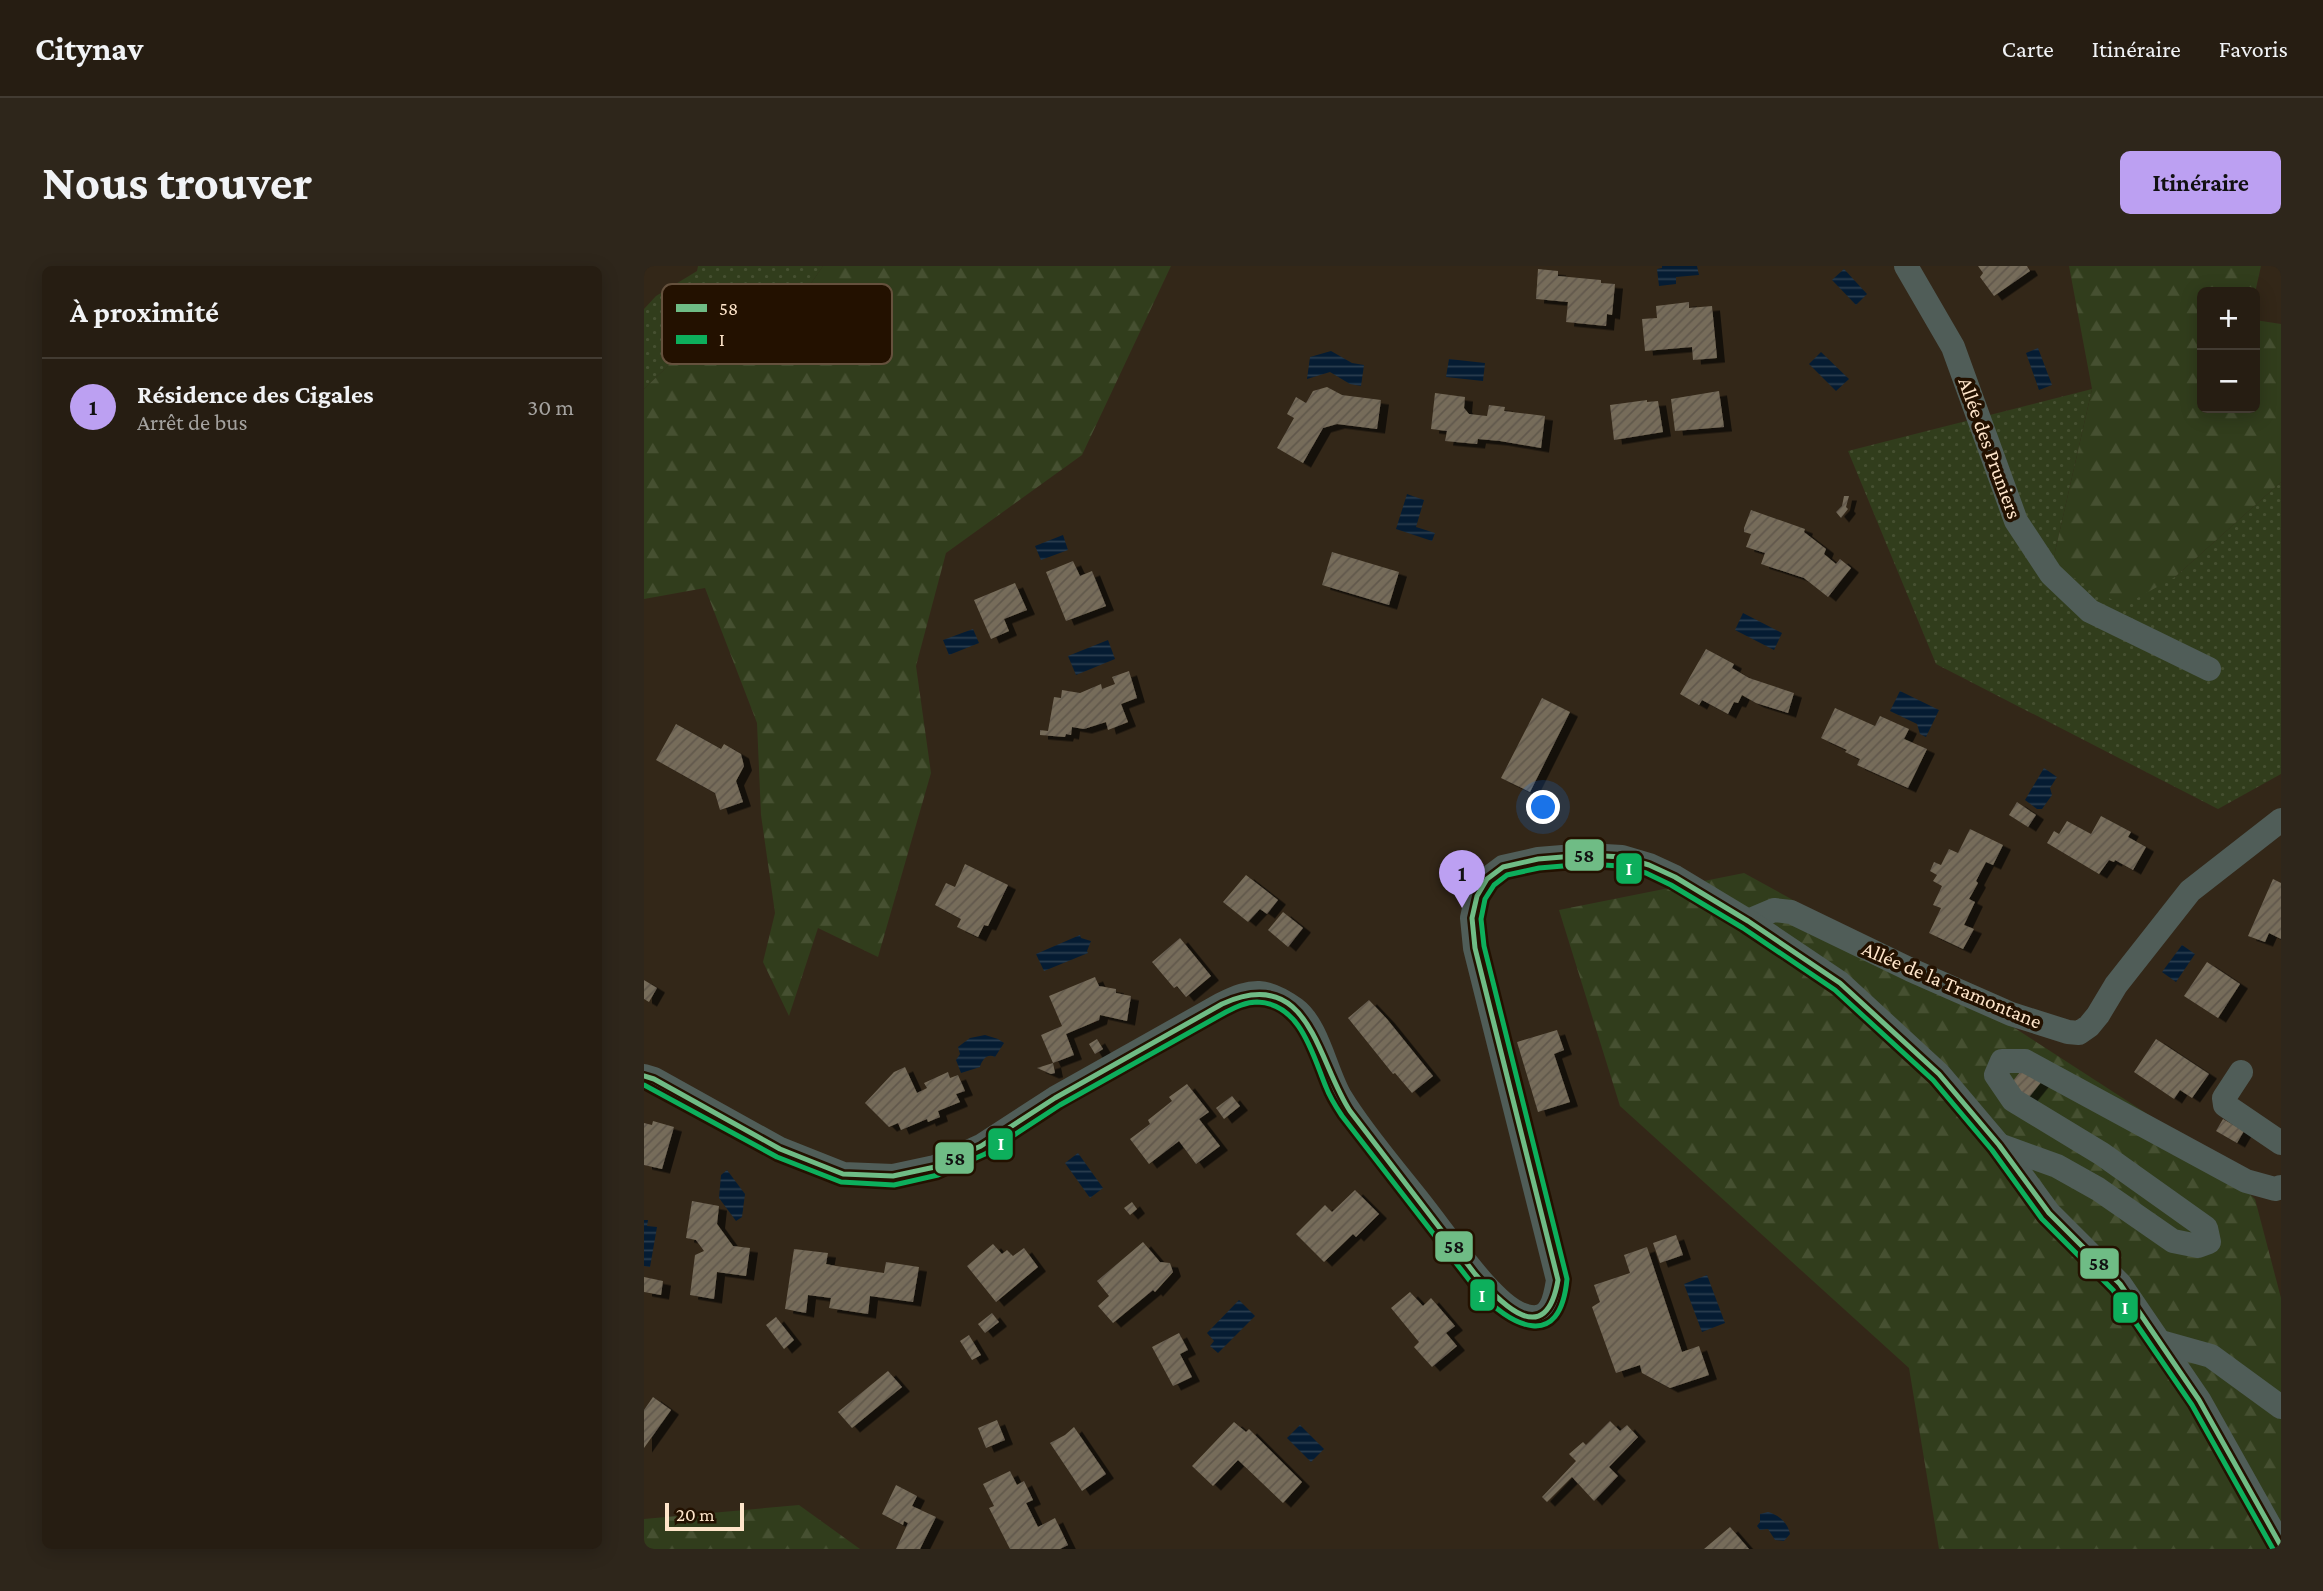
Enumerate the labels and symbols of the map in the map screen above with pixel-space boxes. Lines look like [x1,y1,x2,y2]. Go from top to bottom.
legend [662,284,892,364]
text: 58 [719,298,738,319]
text: I [719,329,725,350]
street label: Allée des Pruniers [1953,374,2027,522]
your location [1526,790,1560,824]
line badge: 58 [1564,838,1605,872]
text: 58 [1574,845,1594,866]
pin: 1 [1439,850,1485,908]
line badge: I [1615,852,1643,885]
text: I [1626,858,1632,879]
street label: Allée de la Tramontane [1859,936,2045,1034]
line badge: I [987,1127,1014,1161]
text: I [998,1133,1004,1154]
line badge: 58 [934,1141,975,1175]
text: 58 [945,1148,965,1169]
line badge: 58 [1434,1230,1474,1263]
text: 58 [1444,1236,1464,1257]
line badge: 58 [2079,1247,2120,1280]
text: 58 [2089,1253,2109,1274]
line badge: I [1469,1278,1496,1312]
text: I [1479,1285,1485,1306]
line badge: I [2112,1291,2139,1324]
text: I [2122,1297,2128,1318]
scale bar [665,1500,744,1532]

